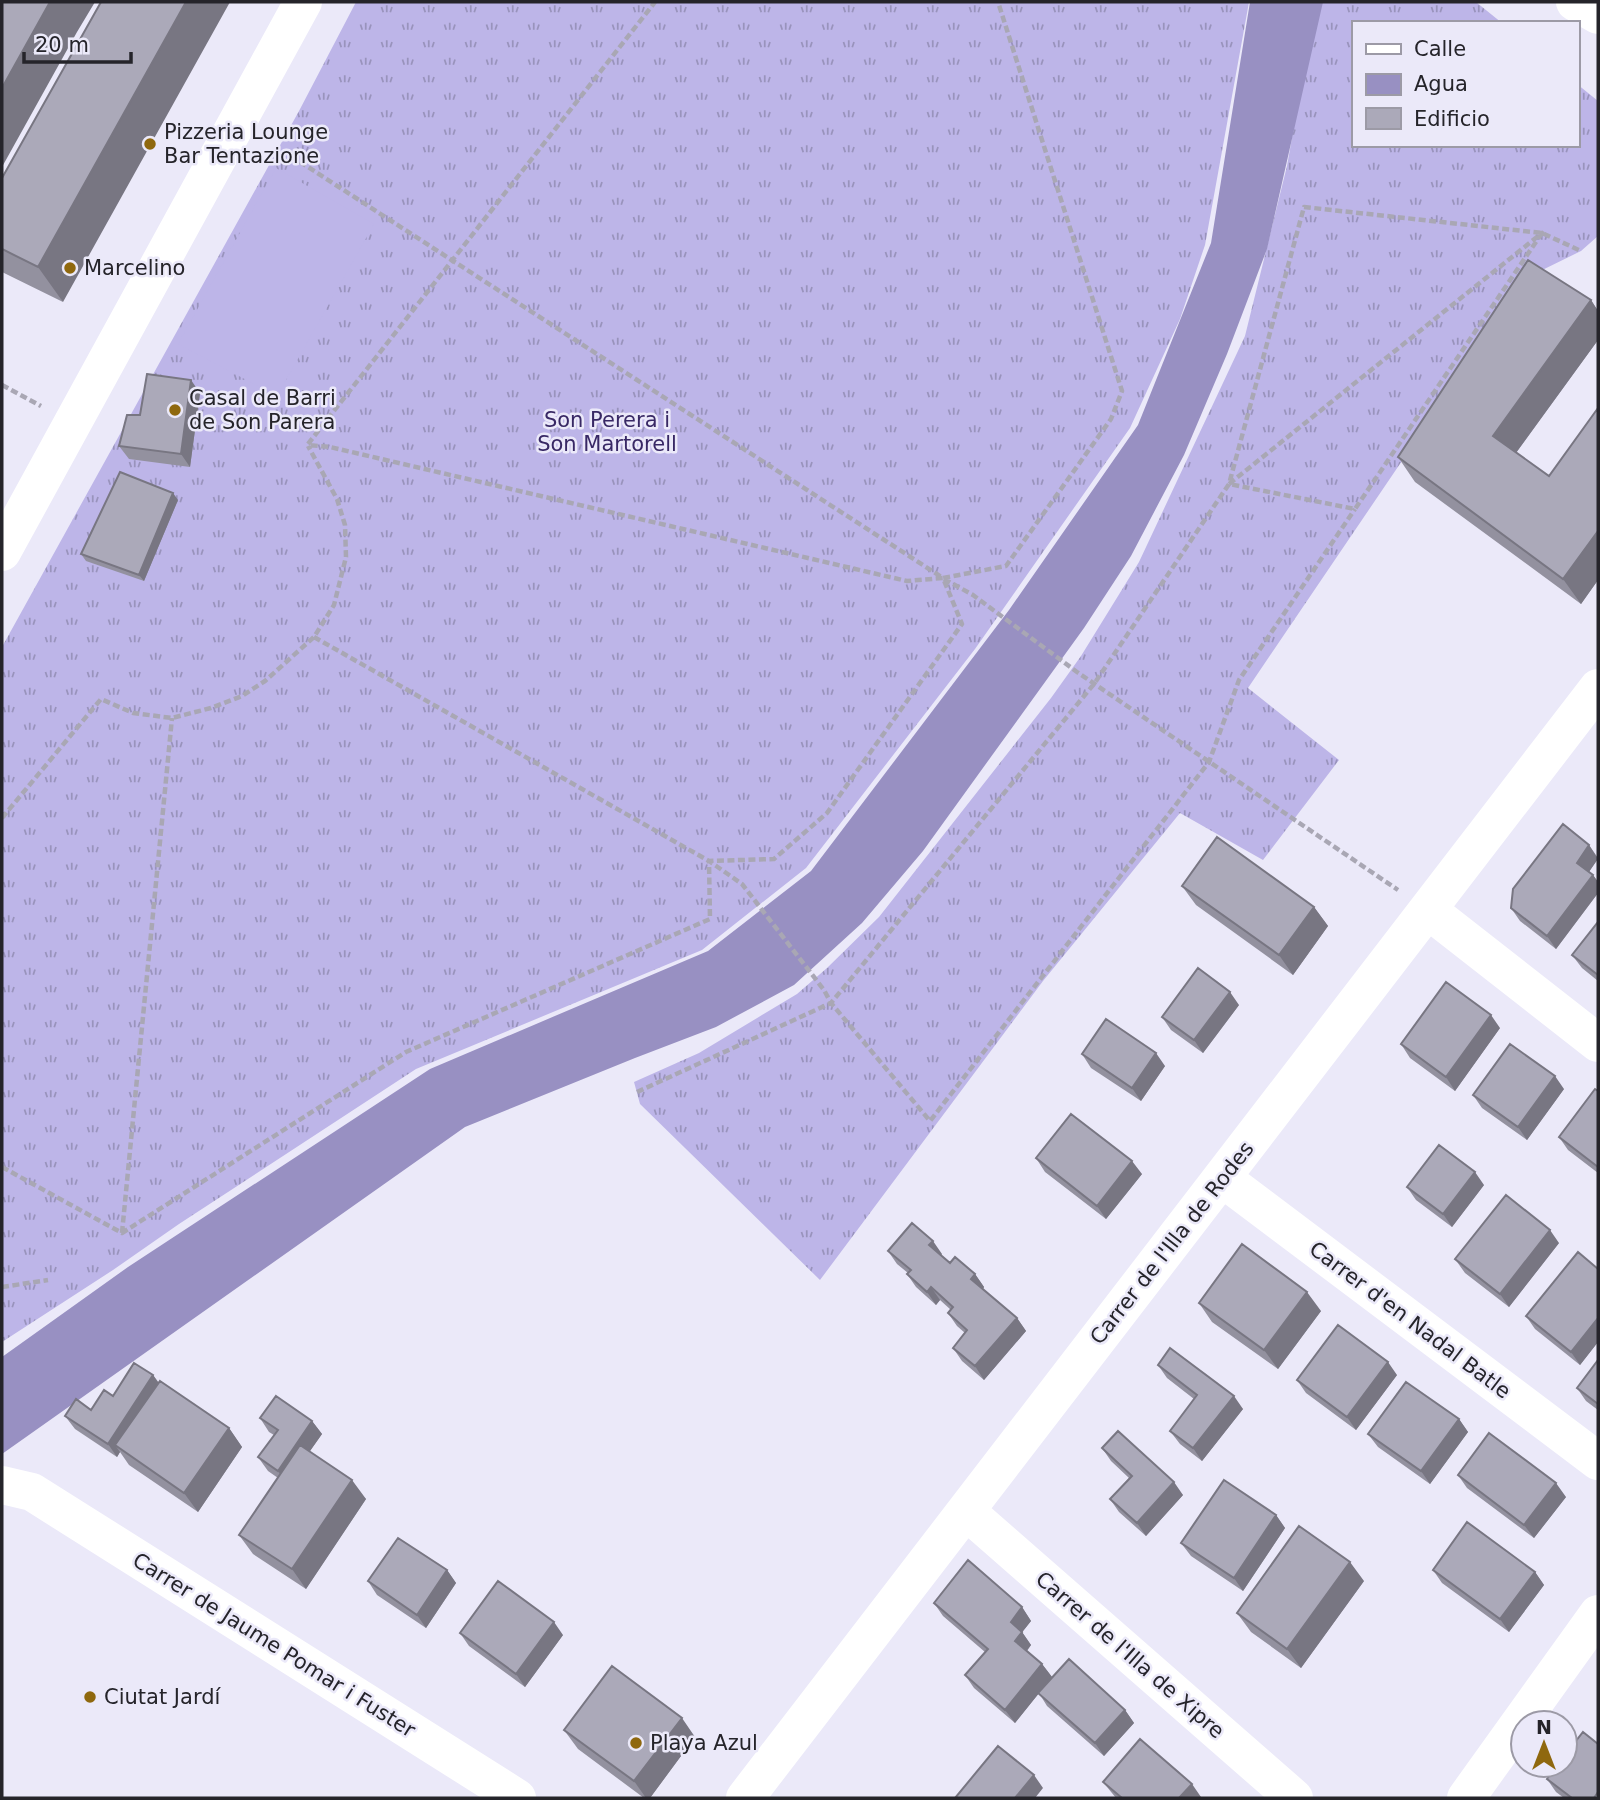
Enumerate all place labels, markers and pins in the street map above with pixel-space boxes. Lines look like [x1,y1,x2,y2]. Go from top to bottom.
place label: Pizzeria Lounge Bar Tentazione [164,120,328,168]
marker: Pizzeria Lounge Bar Tentazione [142,136,158,152]
place label: Marcelino [84,256,185,280]
marker: Marcelino [62,260,78,276]
place label: Casal de Barri de Son Parera [189,386,336,434]
marker: Casal de Barri de Son Parera [167,402,183,418]
place label: Ciutat Jardí [104,1685,221,1709]
marker: Ciutat Jardí [82,1689,98,1705]
place label: Playa Azul [650,1731,758,1755]
marker: Playa Azul [628,1735,644,1751]

